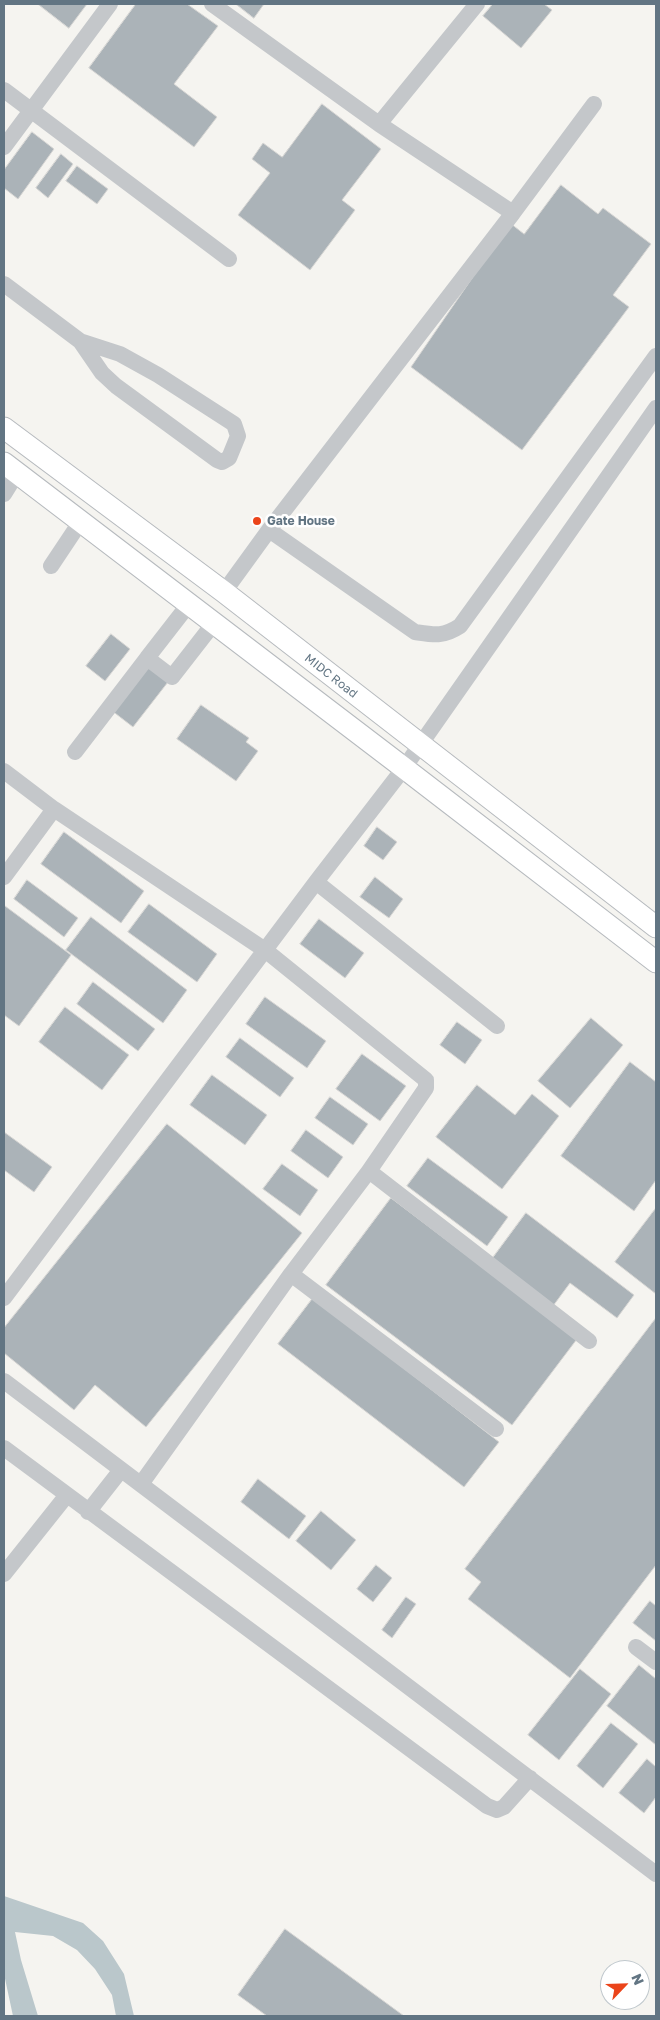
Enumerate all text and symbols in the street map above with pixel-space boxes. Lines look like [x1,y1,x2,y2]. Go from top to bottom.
place label: Gate House [267,514,335,528]
marker: Gate House [251,515,263,527]
street label: MIDC Road [302,651,360,701]
north arrow [600,1960,650,2010]
text: N [628,1971,648,1987]

